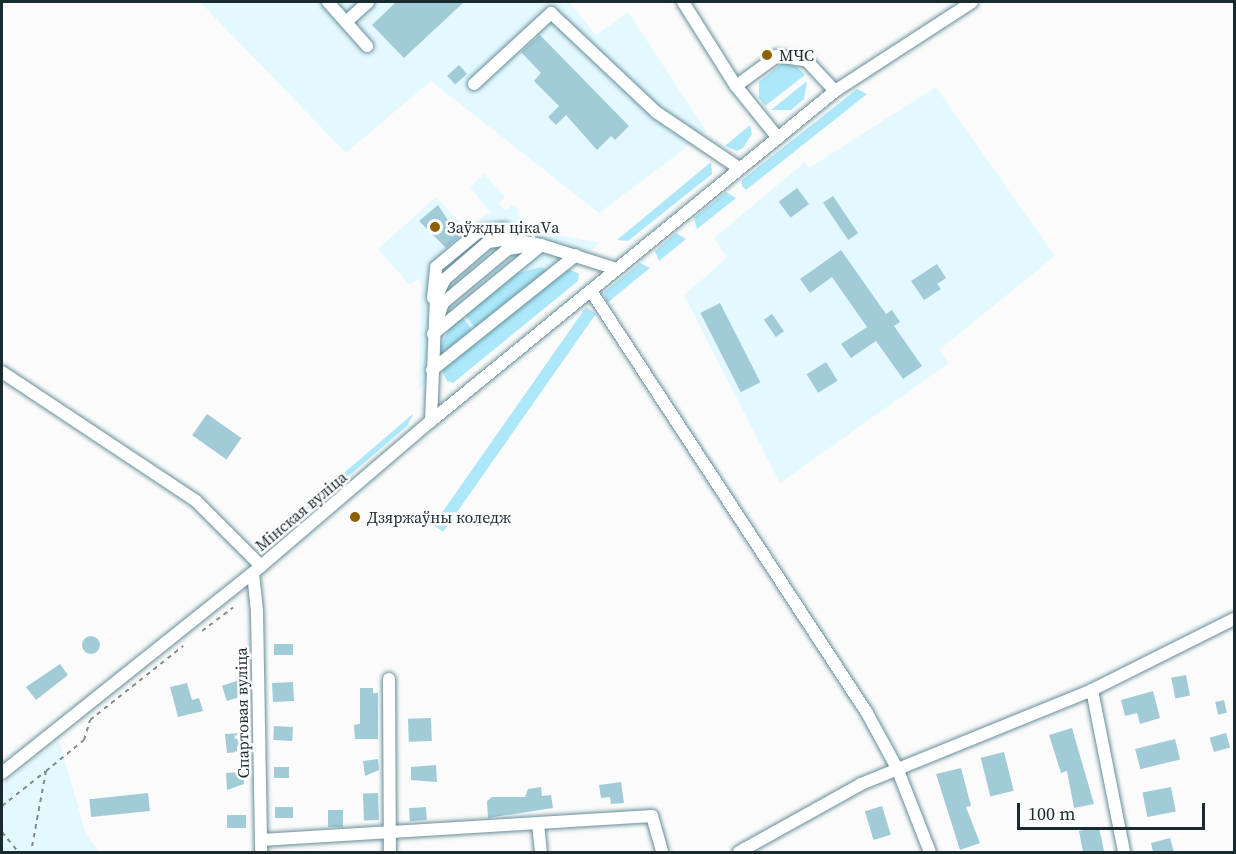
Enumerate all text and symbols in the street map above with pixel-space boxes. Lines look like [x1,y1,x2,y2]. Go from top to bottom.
place label: МЧС [779,45,814,65]
marker: МЧС [760,48,774,62]
place label: Заўжды цікаVа [447,217,559,237]
marker: Заўжды цікаVа [428,220,442,234]
street label: Мінская вуліца [251,467,351,555]
place label: Дзяржаўны коледж [367,507,511,527]
marker: Дзяржаўны коледж [348,510,362,524]
street label: Спартовая вуліца [231,647,253,779]
scale bar [1020,791,1208,829]
text: 100 m [1028,801,1075,826]

